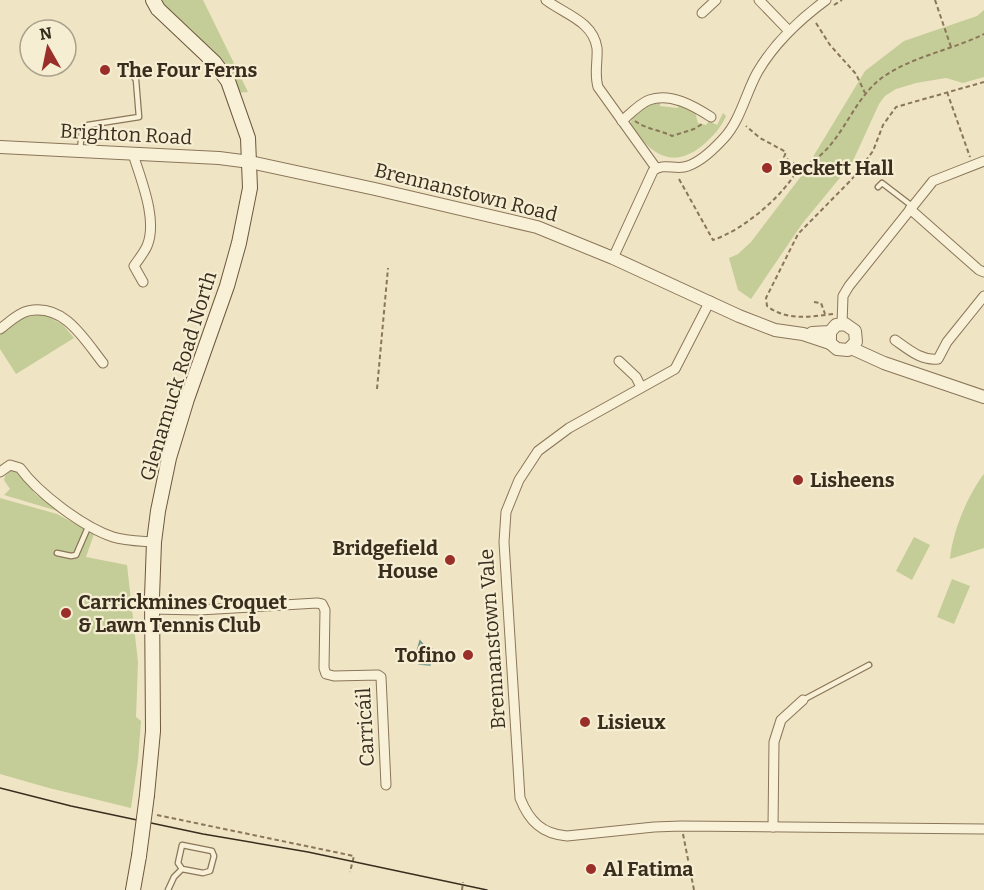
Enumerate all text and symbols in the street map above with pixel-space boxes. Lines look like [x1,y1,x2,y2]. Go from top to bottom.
north arrow [18,18,78,78]
text: N [38,23,53,44]
place label: The Four Ferns [117,58,257,82]
marker: The Four Ferns [98,63,112,77]
street label: Brighton Road [59,119,193,149]
place label: Beckett Hall [779,156,894,180]
street label: Brennanstown Road [372,158,560,226]
marker: Beckett Hall [760,161,774,175]
street label: Glenamuck Road North [135,268,221,484]
place label: Lisheens [810,468,895,492]
marker: Lisheens [791,473,805,487]
place label: Bridgefield House [332,536,438,583]
street label: Brennanstown Vale [474,548,510,730]
marker: Bridgefield House [443,553,457,567]
place label: Carrickmines Croquet & Lawn Tennis Club [78,590,287,637]
marker: Carrickmines Croquet & Lawn Tennis Club [59,606,73,620]
place label: Tofino [395,643,456,667]
marker: Tofino [461,648,475,662]
street label: Carricáil [351,687,379,767]
place label: Lisieux [597,710,666,734]
marker: Lisieux [578,715,592,729]
place label: Al Fatima [603,857,693,881]
marker: Al Fatima [584,862,598,876]

